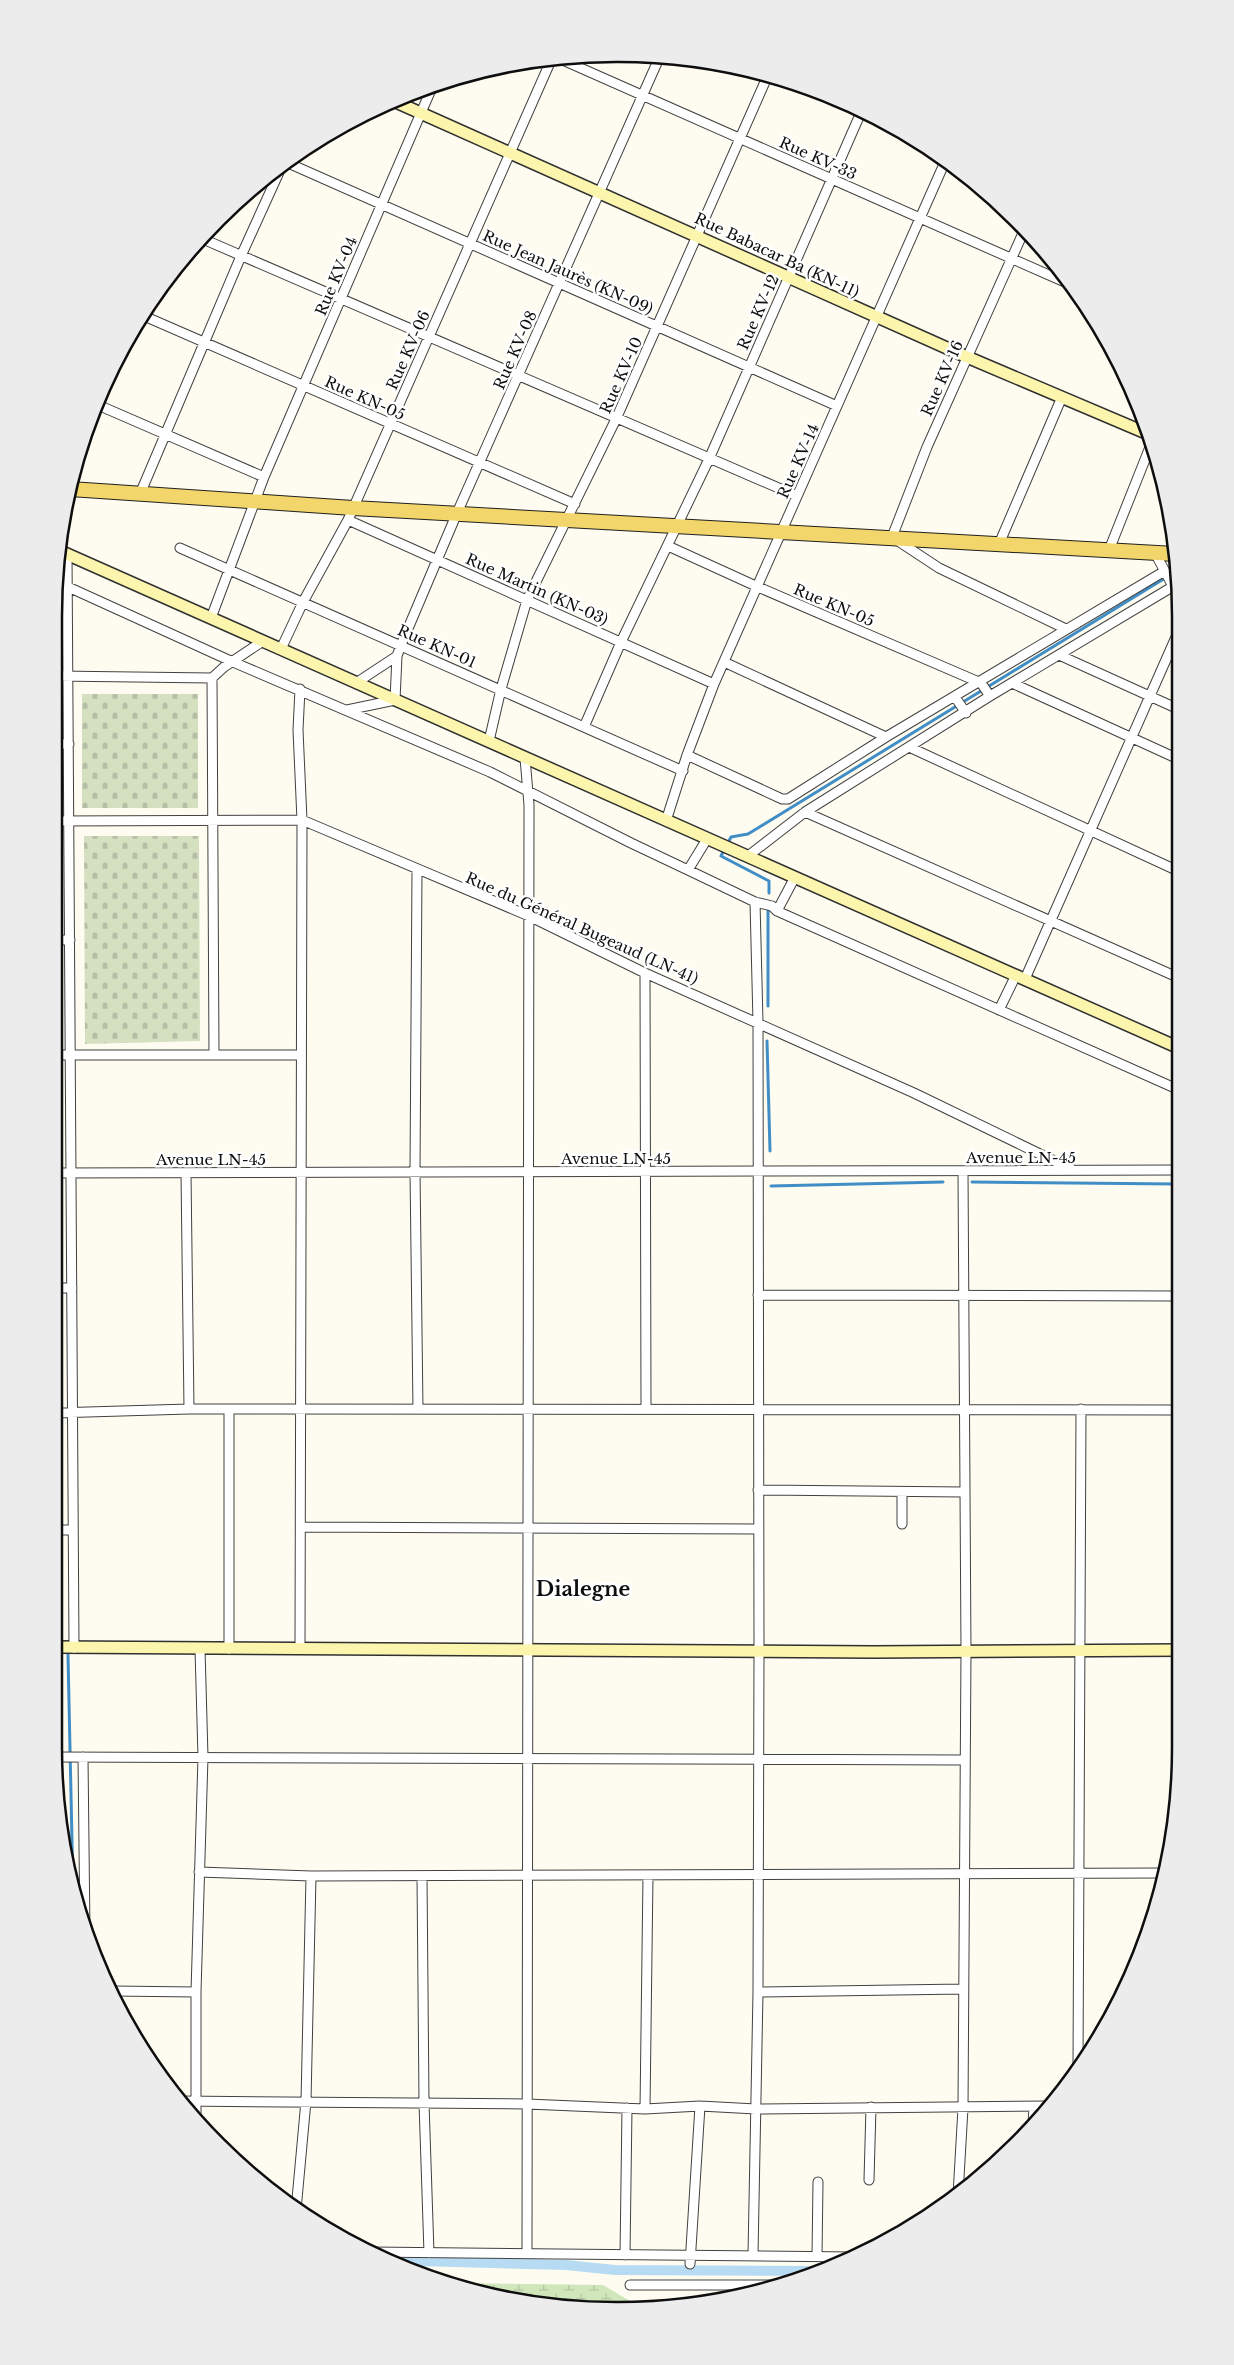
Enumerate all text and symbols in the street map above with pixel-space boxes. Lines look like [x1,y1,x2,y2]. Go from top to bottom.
street label: Rue KV-33 [776,132,860,184]
street label: Rue Babacar Ba (KN-11) [692,208,862,302]
street label: Rue Jean Jaurès (KN-09) [480,226,656,318]
street label: Rue KV-04 [311,234,361,318]
street label: Rue KV-12 [733,271,783,353]
street label: Rue KV-06 [382,307,434,393]
street label: Rue KV-08 [489,308,541,392]
street label: Rue KV-10 [596,334,646,416]
street label: Rue KV-16 [917,337,967,419]
street label: Rue KN-05 [322,372,408,424]
street label: Rue KV-14 [773,421,823,501]
street label: Rue Martin (KN-03) [463,549,611,629]
street label: Rue KN-05 [791,579,877,631]
street label: Rue KN-01 [395,620,479,672]
street label: Rue du Général Bugeaud (LN-41) [463,868,701,988]
street label: Avenue LN-45 [965,1148,1076,1167]
street label: Avenue LN-45 [560,1149,671,1168]
street label: Avenue LN-45 [155,1150,266,1169]
district label: Dialegne [536,1577,630,1601]

